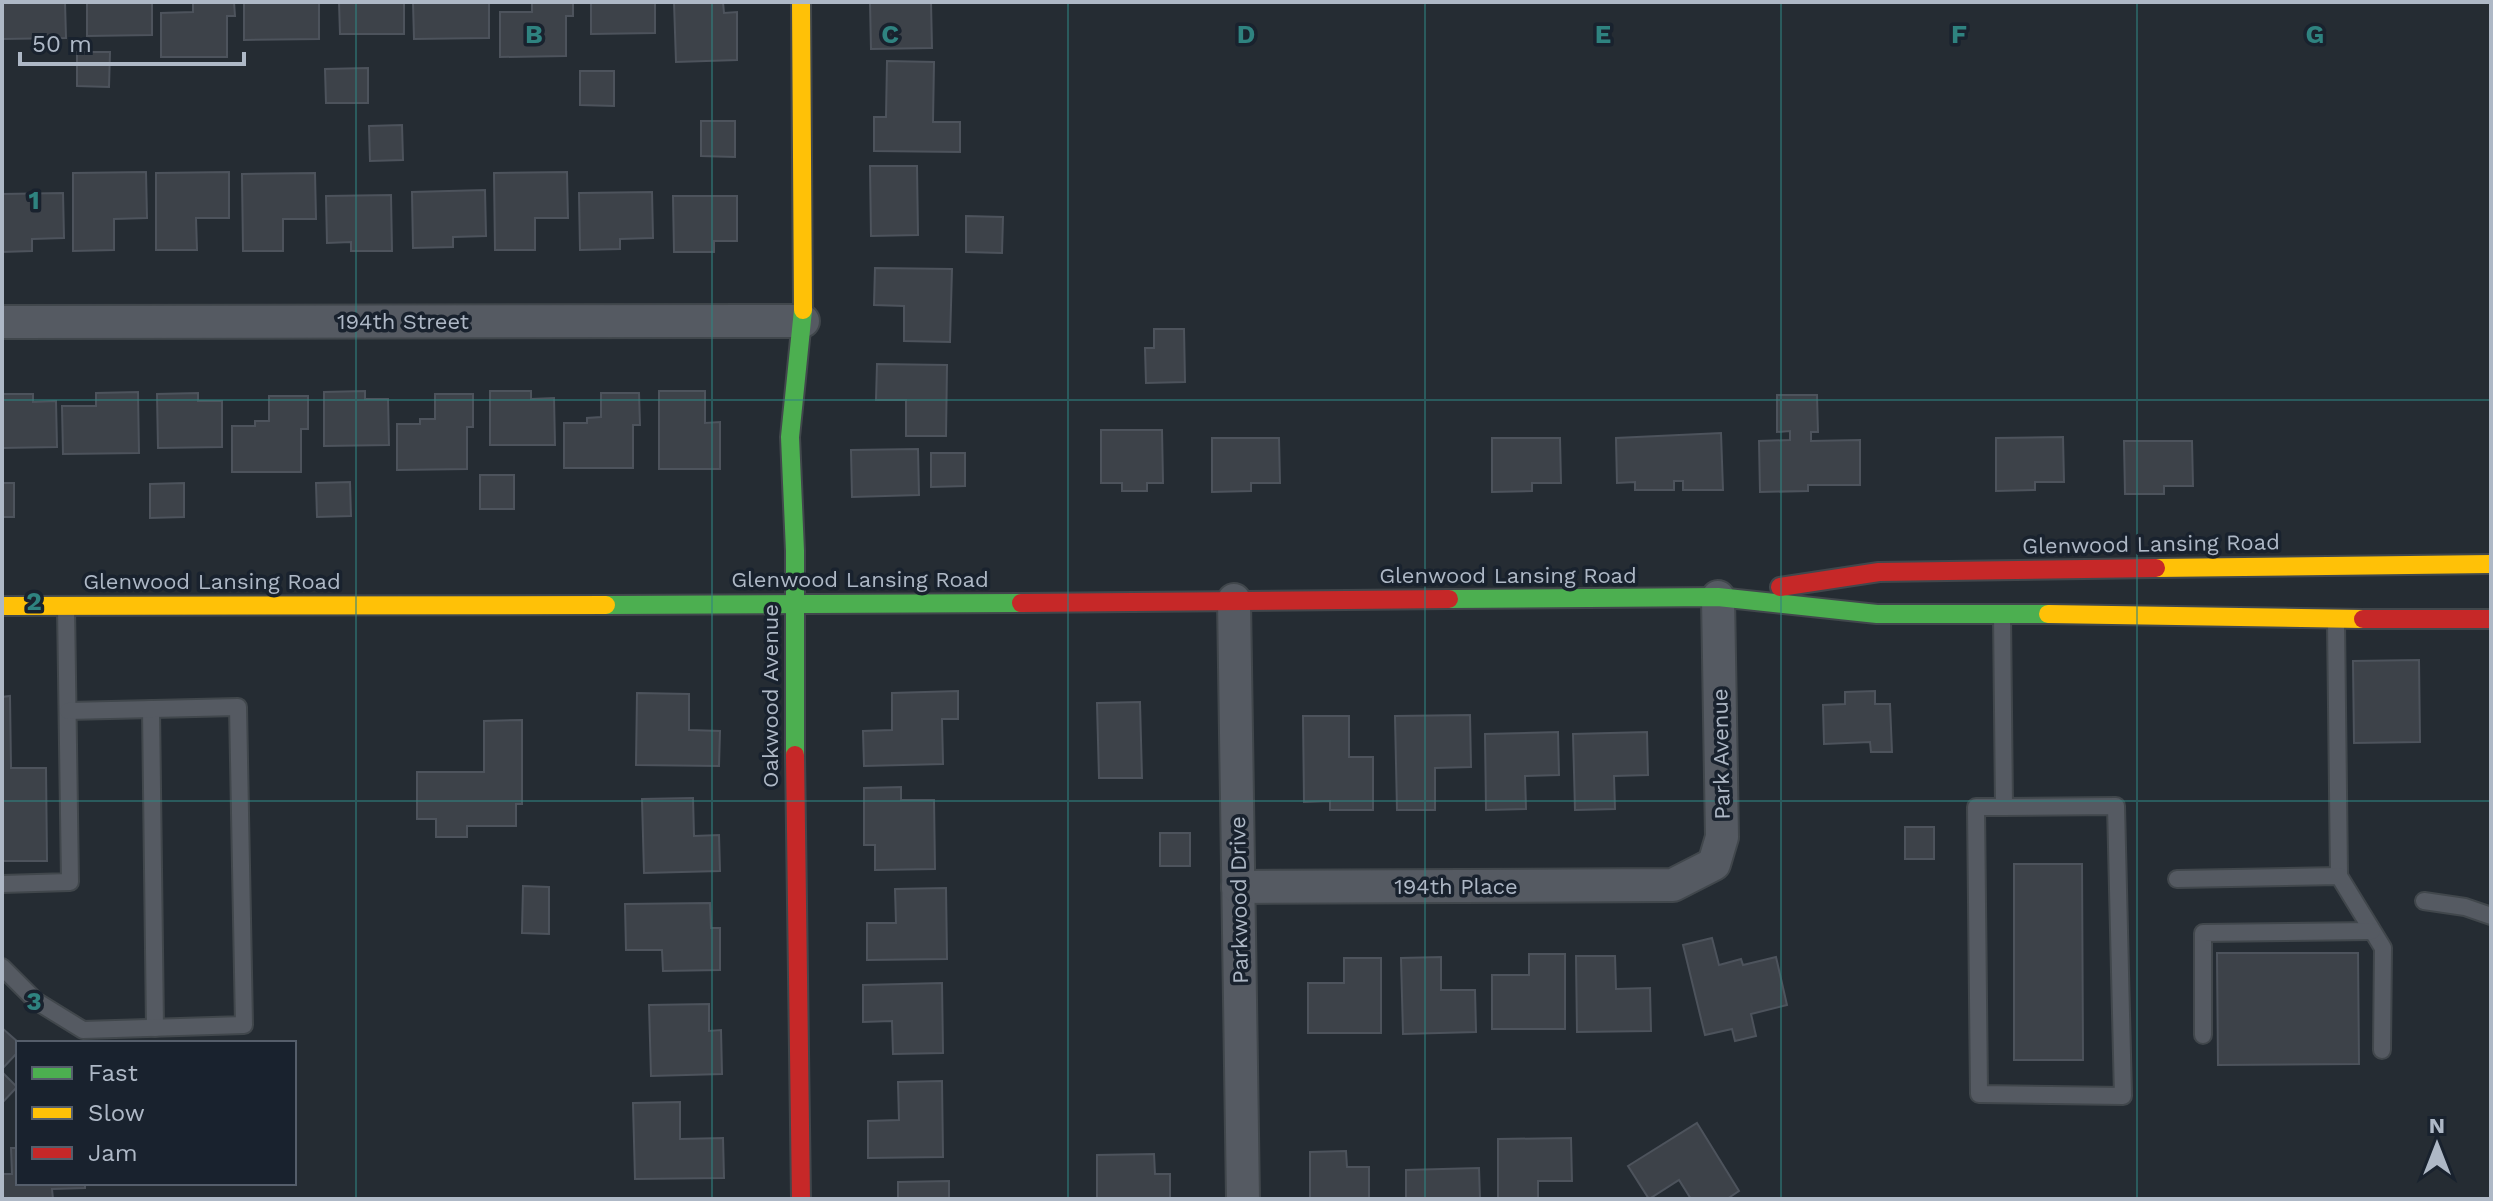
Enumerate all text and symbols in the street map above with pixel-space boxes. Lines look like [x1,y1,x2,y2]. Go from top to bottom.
scale bar [20,16,244,66]
text: B [525,19,543,49]
text: C [881,19,899,49]
text: D [1237,19,1255,49]
text: E [1595,19,1611,49]
text: F [1951,19,1967,49]
text: G [2306,19,2324,49]
text: 50 m [32,30,92,58]
text: 1 [28,185,40,215]
street label: 194th Street [337,309,469,334]
street label: Glenwood Lansing Road [2022,529,2280,559]
street label: Glenwood Lansing Road [1379,563,1637,588]
street label: Glenwood Lansing Road [731,567,989,592]
street label: Glenwood Lansing Road [83,569,341,594]
text: 2 [26,586,42,616]
street label: Oakwood Avenue [758,604,783,788]
street label: Park Avenue [1707,688,1735,820]
street label: Parkwood Drive [1225,816,1253,984]
street label: 194th Place [1394,874,1518,899]
text: 3 [26,986,42,1016]
legend [16,1041,296,1185]
text: Fast [88,1059,138,1087]
text: Slow [88,1099,145,1127]
north arrow [2397,1105,2477,1185]
text: N [2429,1113,2445,1138]
text: Jam [88,1139,138,1167]

